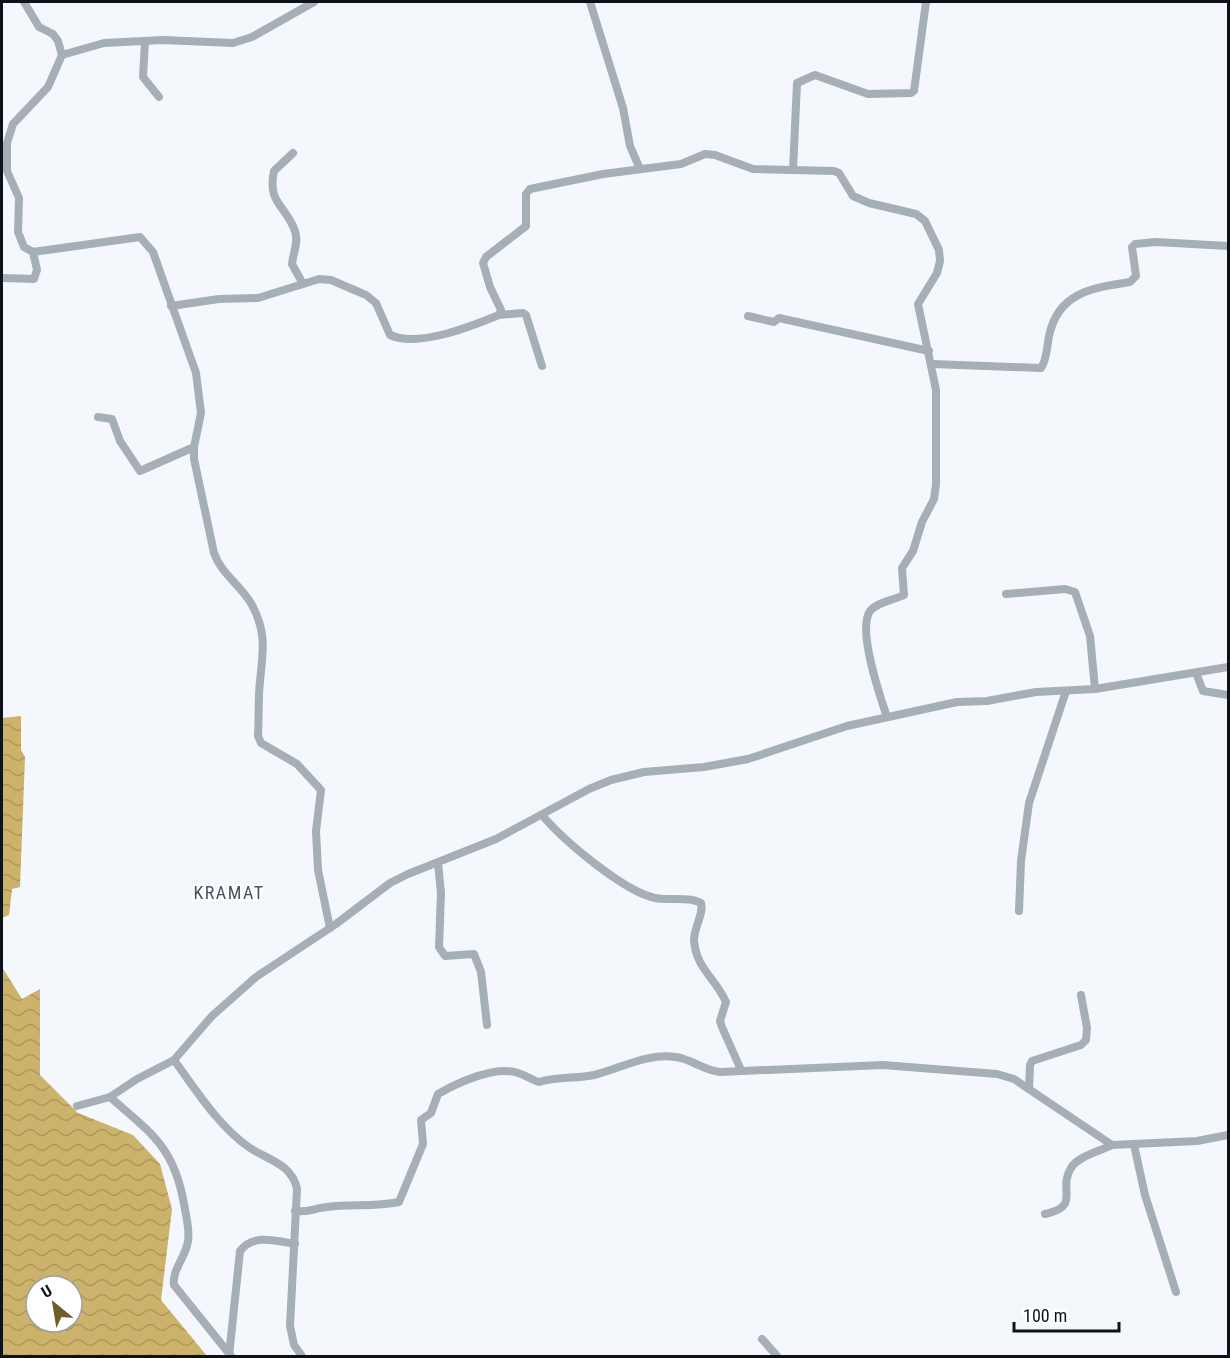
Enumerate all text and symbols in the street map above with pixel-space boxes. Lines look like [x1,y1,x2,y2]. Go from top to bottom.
district label: KRAMAT [193,882,265,903]
north arrow [24,1274,84,1334]
text: U [38,1281,55,1302]
scale bar [1014,1295,1119,1333]
text: 100 m [1023,1305,1067,1326]

